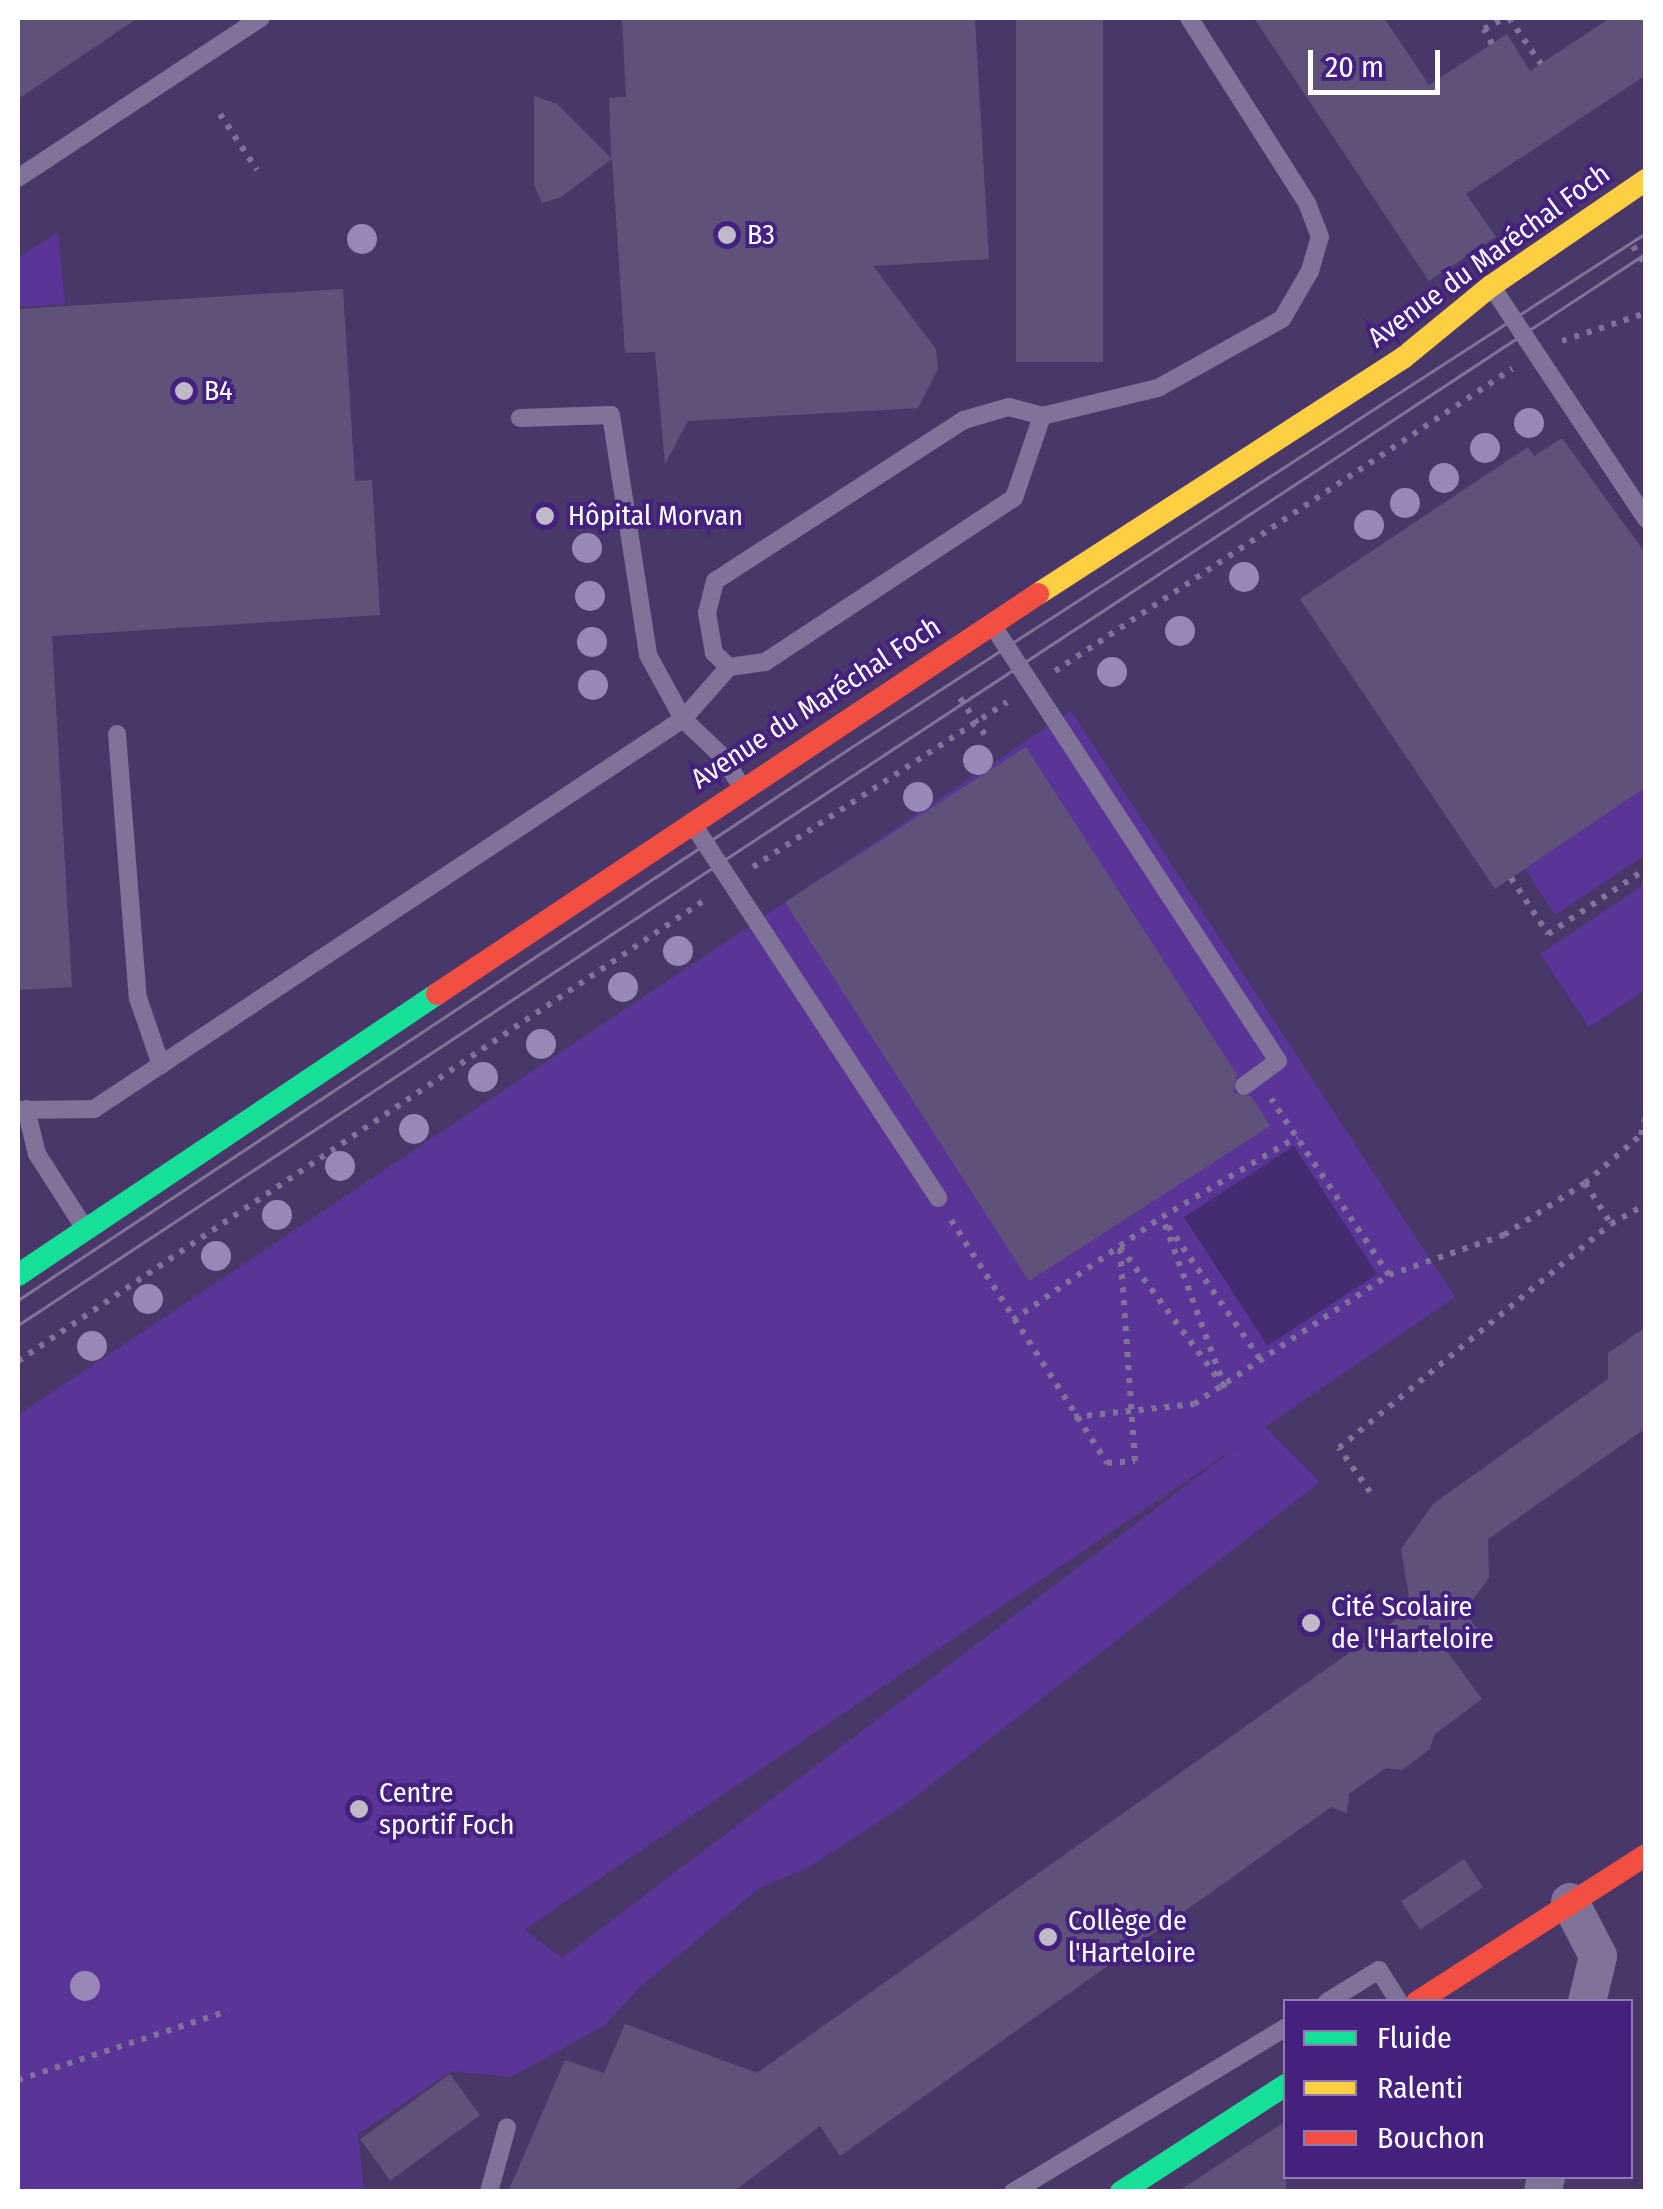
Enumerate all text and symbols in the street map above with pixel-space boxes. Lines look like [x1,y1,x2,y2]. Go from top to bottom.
scale bar [1313,30,1446,92]
text: 20 m [1325,49,1384,85]
street label: Avenue du Maréchal Foch [1362,157,1616,355]
place label: B3 [747,218,775,252]
marker: B3 [716,224,738,246]
place label: B4 [204,374,233,408]
marker: B4 [173,380,195,402]
place label: Hôpital Morvan [568,499,743,533]
marker: Hôpital Morvan [532,503,558,529]
street label: Avenue du Maréchal Foch [685,610,947,796]
place label: Cité Scolaire de l'Harteloire [1331,1590,1494,1656]
marker: Cité Scolaire de l'Harteloire [1300,1612,1322,1634]
place label: Centre sportif Foch [379,1776,514,1842]
marker: Centre sportif Foch [348,1798,370,1820]
place label: Collège de l'Harteloire [1068,1904,1196,1970]
marker: Collège de l'Harteloire [1037,1926,1059,1948]
legend [1283,1999,1633,2179]
text: Fluide [1377,2020,1452,2056]
text: Ralenti [1377,2070,1463,2106]
text: Bouchon [1377,2120,1485,2156]

